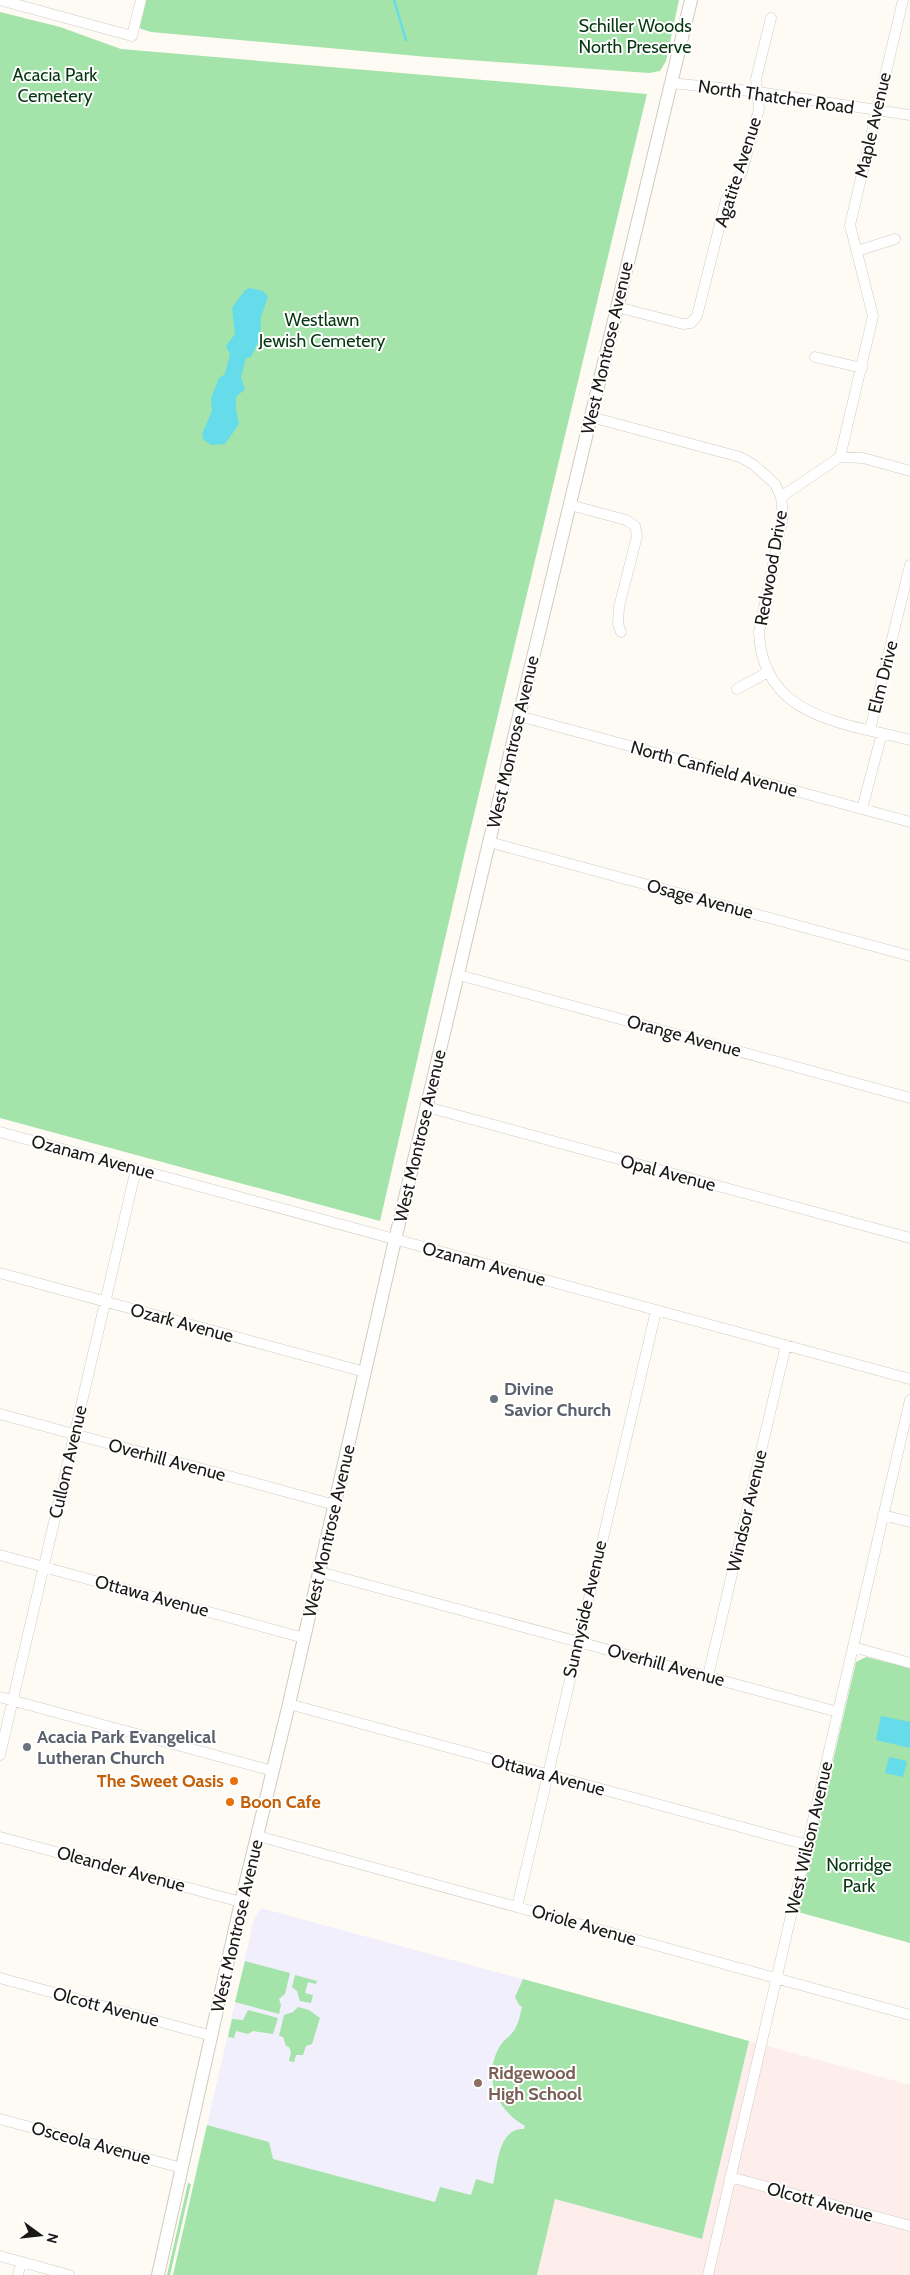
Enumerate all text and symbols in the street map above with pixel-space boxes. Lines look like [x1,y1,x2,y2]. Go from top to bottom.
park label: Schiller Woods North Preserve [578,15,692,58]
park label: Acacia Park Cemetery [13,64,98,107]
street label: Maple Avenue [850,70,896,180]
street label: North Thatcher Road [696,75,856,119]
street label: Agatite Avenue [710,114,766,230]
street label: West Montrose Avenue [576,260,638,436]
park label: Westlawn Jewish Cemetery [258,309,385,352]
street label: Redwood Drive [750,509,792,627]
street label: Elm Drive [863,638,903,716]
street label: West Montrose Avenue [482,654,544,830]
street label: North Canfield Avenue [628,736,800,802]
street label: Osage Avenue [644,874,756,924]
street label: Orange Avenue [624,1010,744,1062]
street label: West Montrose Avenue [389,1048,451,1224]
street label: Ozanam Avenue [29,1130,157,1184]
street label: Opal Avenue [618,1150,718,1196]
street label: Ozanam Avenue [420,1237,548,1291]
street label: Ozark Avenue [128,1299,236,1347]
place label: Divine Savior Church [504,1378,611,1421]
marker: Divine Savior Church [488,1393,500,1405]
street label: Cullom Avenue [44,1403,92,1521]
street label: Overhill Avenue [106,1434,228,1486]
street label: West Montrose Avenue [298,1443,360,1619]
street label: Windsor Avenue [722,1448,772,1574]
street label: Sunnyside Avenue [558,1538,612,1680]
street label: Ottawa Avenue [93,1570,211,1622]
street label: Overhill Avenue [605,1639,727,1691]
place label: Acacia Park Evangelical Lutheran Church [37,1726,216,1769]
marker: Acacia Park Evangelical Lutheran Church [21,1741,33,1753]
street label: Ottawa Avenue [489,1749,607,1801]
street label: West Wilson Avenue [781,1759,837,1917]
place label: The Sweet Oasis [97,1770,224,1792]
marker: The Sweet Oasis [228,1775,240,1787]
place label: Boon Cafe [240,1791,321,1813]
marker: Boon Cafe [224,1796,236,1808]
street label: West Montrose Avenue [206,1838,268,2014]
street label: Oleander Avenue [54,1841,188,1897]
park label: Norridge Park [826,1854,892,1897]
street label: Oriole Avenue [529,1900,639,1950]
street label: Olcott Avenue [51,1982,161,2032]
place label: Ridgewood High School [488,2062,582,2105]
marker: Ridgewood High School [472,2077,484,2089]
street label: Osceola Avenue [29,2117,153,2169]
street label: Olcott Avenue [765,2177,875,2227]
north arrow [15,2210,65,2260]
text: N [43,2231,63,2245]

